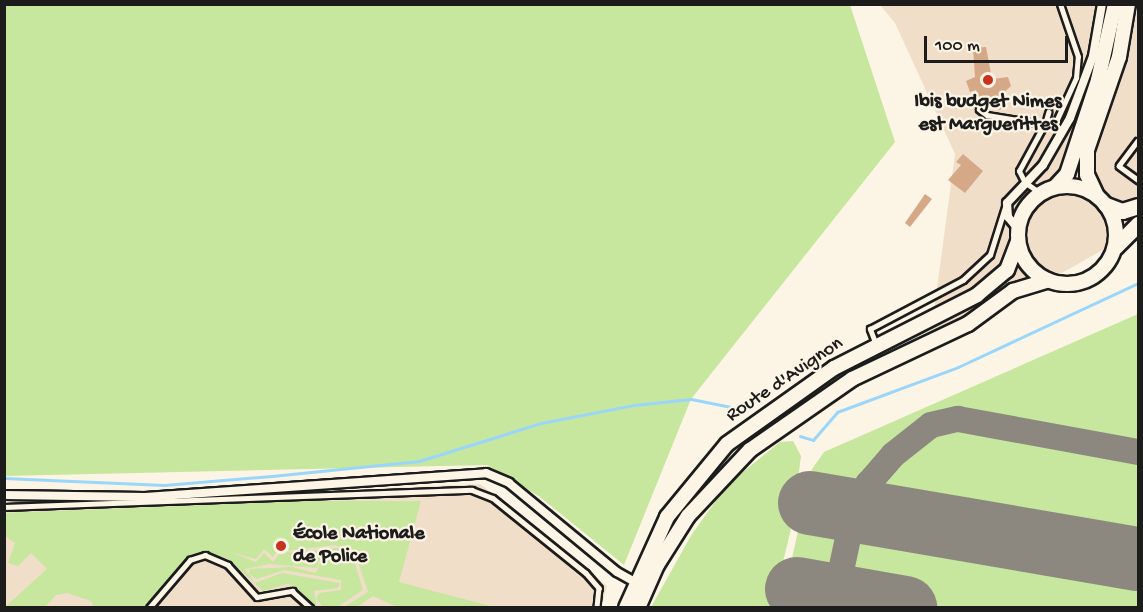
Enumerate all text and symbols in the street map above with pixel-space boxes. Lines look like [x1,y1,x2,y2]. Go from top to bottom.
scale bar [927,24,1071,62]
text: 100 m [935,36,980,57]
marker: Ibis budget Nimes est Marguerittes [981,73,995,87]
place label: Ibis budget Nimes est Marguerittes [914,90,1062,137]
street label: Route d'Avignon [722,332,848,428]
place label: École Nationale de Police [293,522,424,569]
marker: École Nationale de Police [274,539,288,553]

